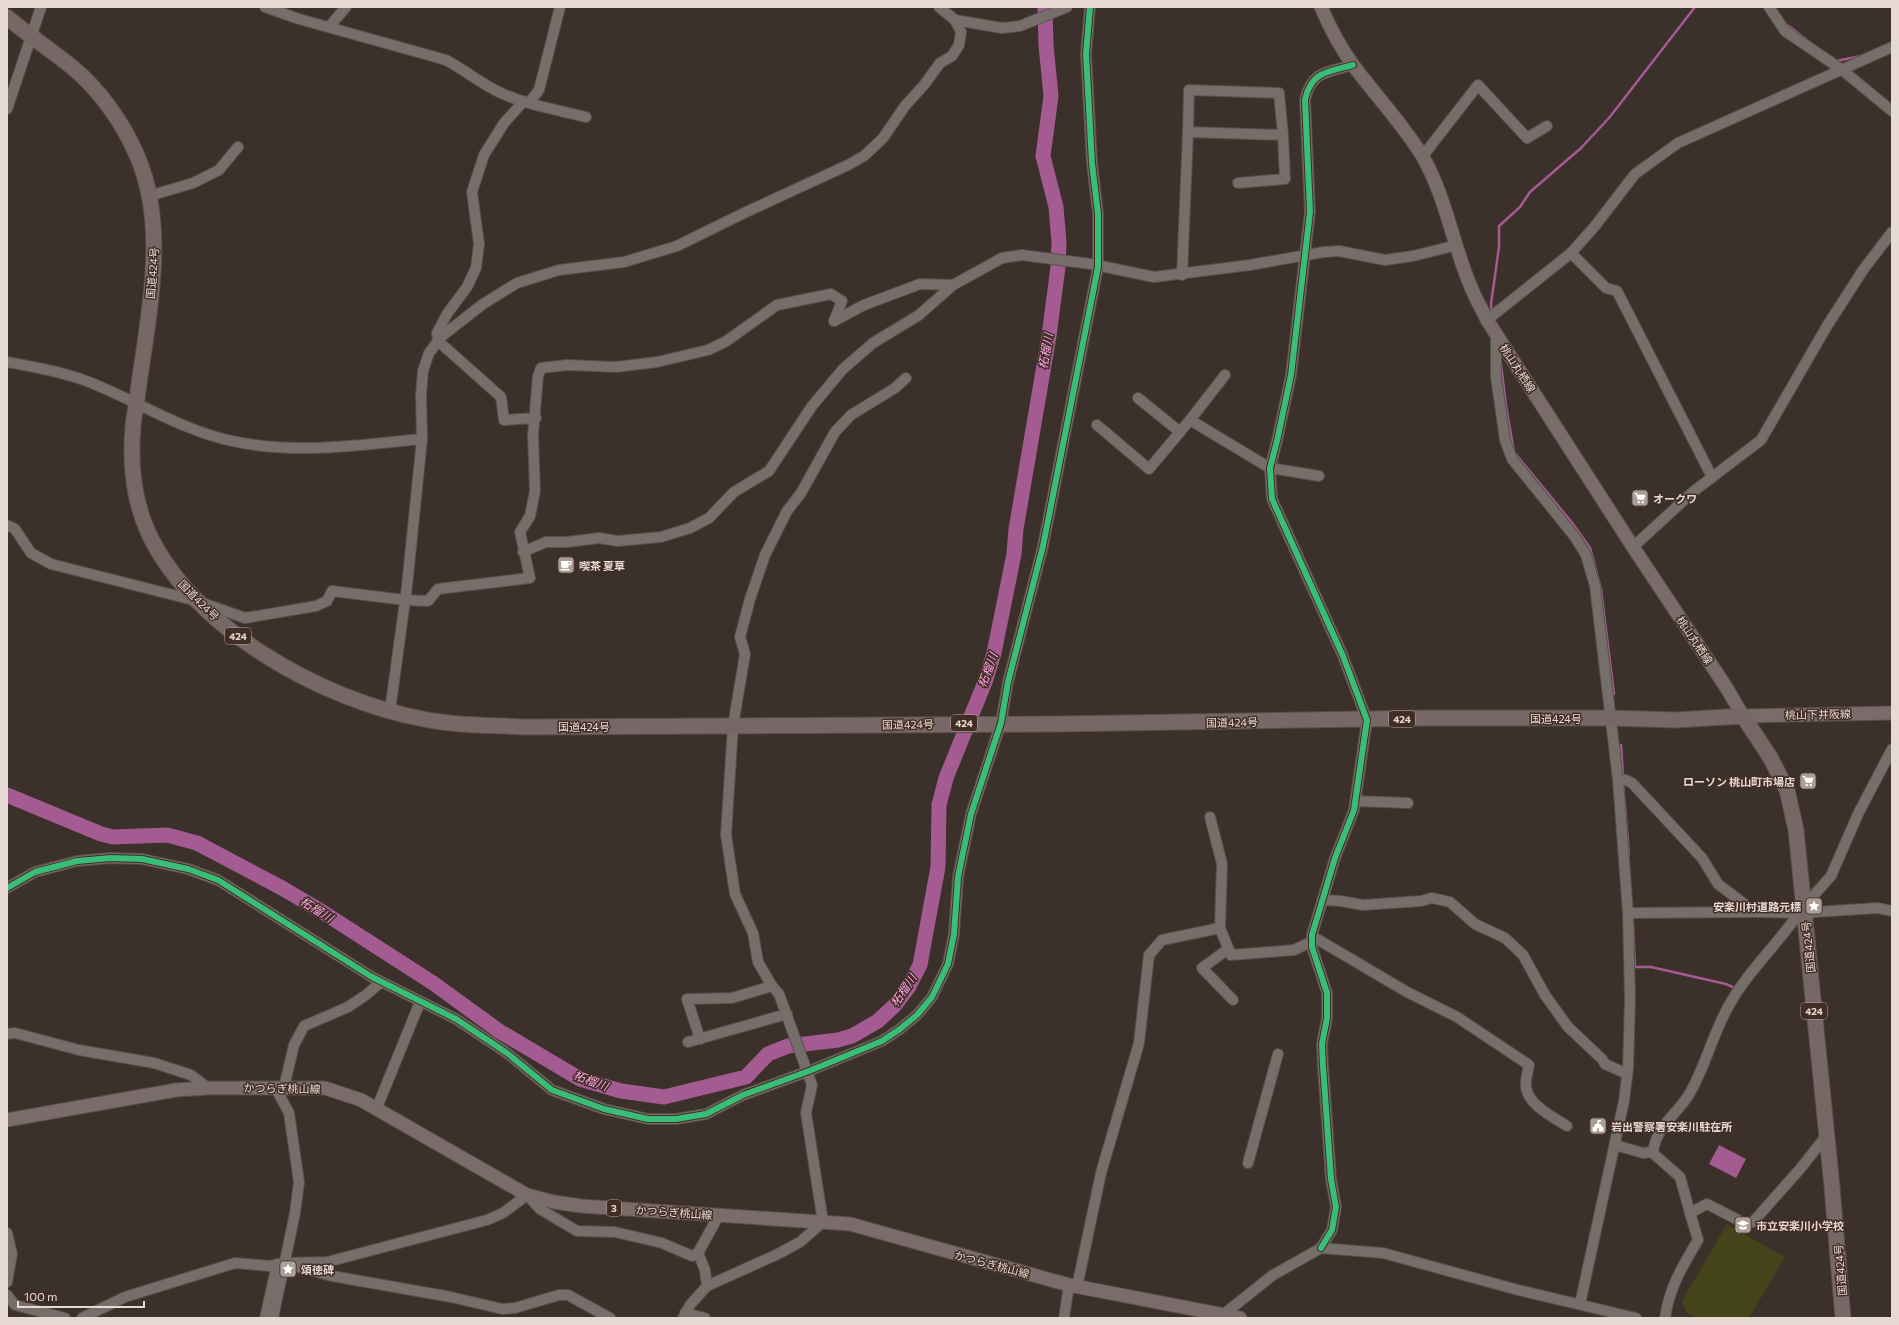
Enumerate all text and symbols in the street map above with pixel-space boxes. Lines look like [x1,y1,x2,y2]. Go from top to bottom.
street label: 国道424号 [143,247,161,299]
water label: 柘榴川 [1035,330,1055,370]
street label: 桃山丸栖線 [1498,341,1538,395]
supermarket icon: オークワ [1630,488,1650,508]
place label: オークワ [1653,492,1697,505]
cafe icon: 喫茶 夏草 [556,555,576,575]
place label: 喫茶 夏草 [579,559,625,572]
street label: 国道424号 [176,577,222,623]
street label: 桃山丸栖線 [1674,614,1716,666]
road number: 424 [225,628,251,644]
water label: 柘榴川 [974,649,1000,689]
street label: 桃山下井阪線 [1785,707,1851,721]
road number: 424 [1389,711,1415,727]
street label: 国道424号 [1530,712,1582,725]
road number: 424 [951,715,977,731]
street label: 国道424号 [1206,715,1258,729]
street label: 国道424号 [882,717,934,731]
street label: 国道424号 [558,720,610,733]
supermarket icon: ローソン 桃山町市場店 [1798,771,1818,791]
place label: ローソン 桃山町市場店 [1683,775,1795,788]
water label: 柘榴川 [298,894,338,926]
place icon: 安楽川村道路元標 [1804,896,1824,916]
place label: 安楽川村道路元標 [1713,900,1801,913]
street label: 国道424号 [1799,920,1817,974]
water label: 柘榴川 [887,970,920,1009]
road number: 424 [1801,1003,1827,1019]
water label: 柘榴川 [572,1067,612,1093]
street label: かつらぎ桃山線 [243,1081,321,1095]
public building icon: 岩出警察署安楽川駐在所 [1588,1116,1608,1136]
place label: 岩出警察署安楽川駐在所 [1611,1120,1732,1133]
road number: 3 [607,1200,621,1216]
street label: かつらぎ桃山線 [635,1203,713,1221]
school or university icon: 市立安楽川小学校 [1733,1215,1753,1235]
place label: 市立安楽川小学校 [1756,1219,1844,1232]
street label: 国道424号 [1831,1244,1849,1296]
street label: かつらぎ桃山線 [953,1248,1031,1280]
place icon: 頌徳碑 [278,1259,298,1279]
place label: 頌徳碑 [301,1263,334,1276]
scale bar [18,1283,144,1309]
text: 100 m [24,1289,58,1303]

